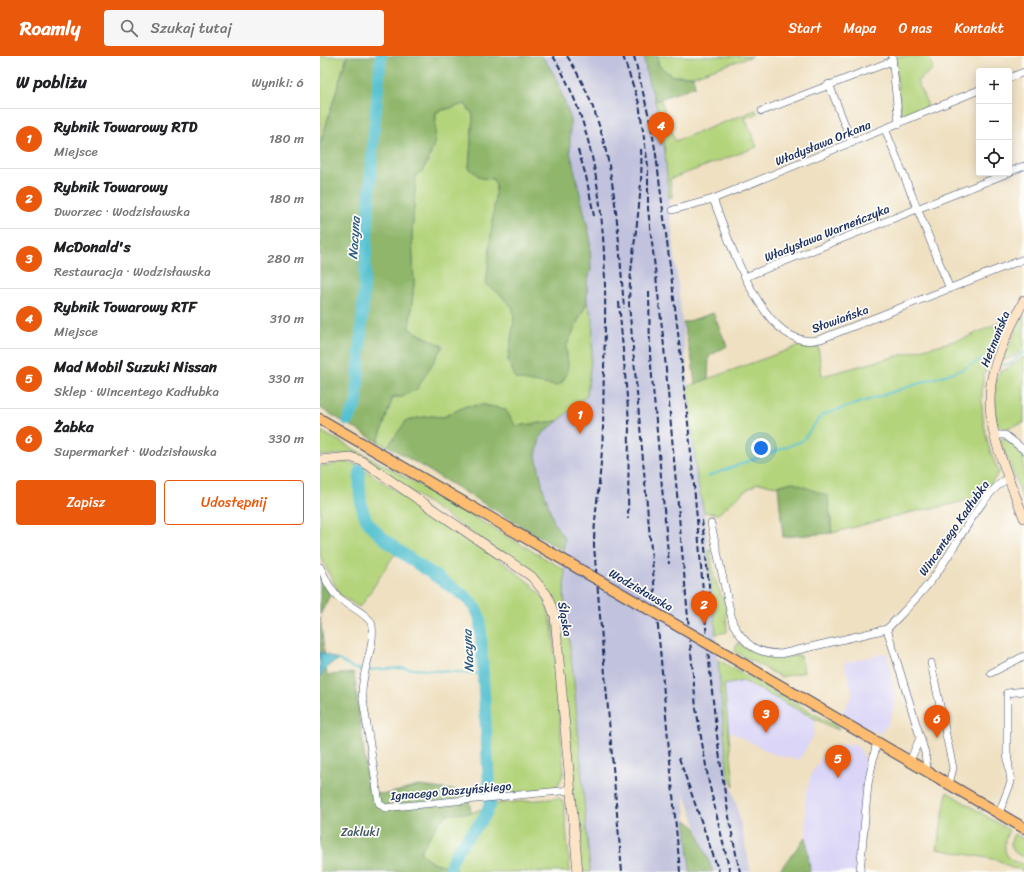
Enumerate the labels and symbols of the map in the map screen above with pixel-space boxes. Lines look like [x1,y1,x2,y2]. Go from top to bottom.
pin: 4 [648,112,674,145]
street label: Władysława Orkana [772,113,875,172]
street label: Władysława Warneńczyka [761,198,893,268]
water label: Nacyna [341,215,367,260]
street label: Słowiańska [808,298,872,340]
street label: Hetmańska [974,308,1016,370]
pin: 1 [567,401,593,434]
your location [751,438,771,458]
street label: Wincentego Kadłubka [913,475,995,581]
street label: Wodzisławska [604,563,678,617]
pin: 2 [691,591,717,624]
street label: Śląska [551,600,579,638]
water label: Nacyna [455,628,481,673]
pin: 3 [753,700,779,733]
pin: 6 [924,705,950,738]
pin: 5 [825,745,851,778]
street label: Ignacego Daszyńskiego [389,775,512,807]
park label: Zakluki [341,821,380,843]

